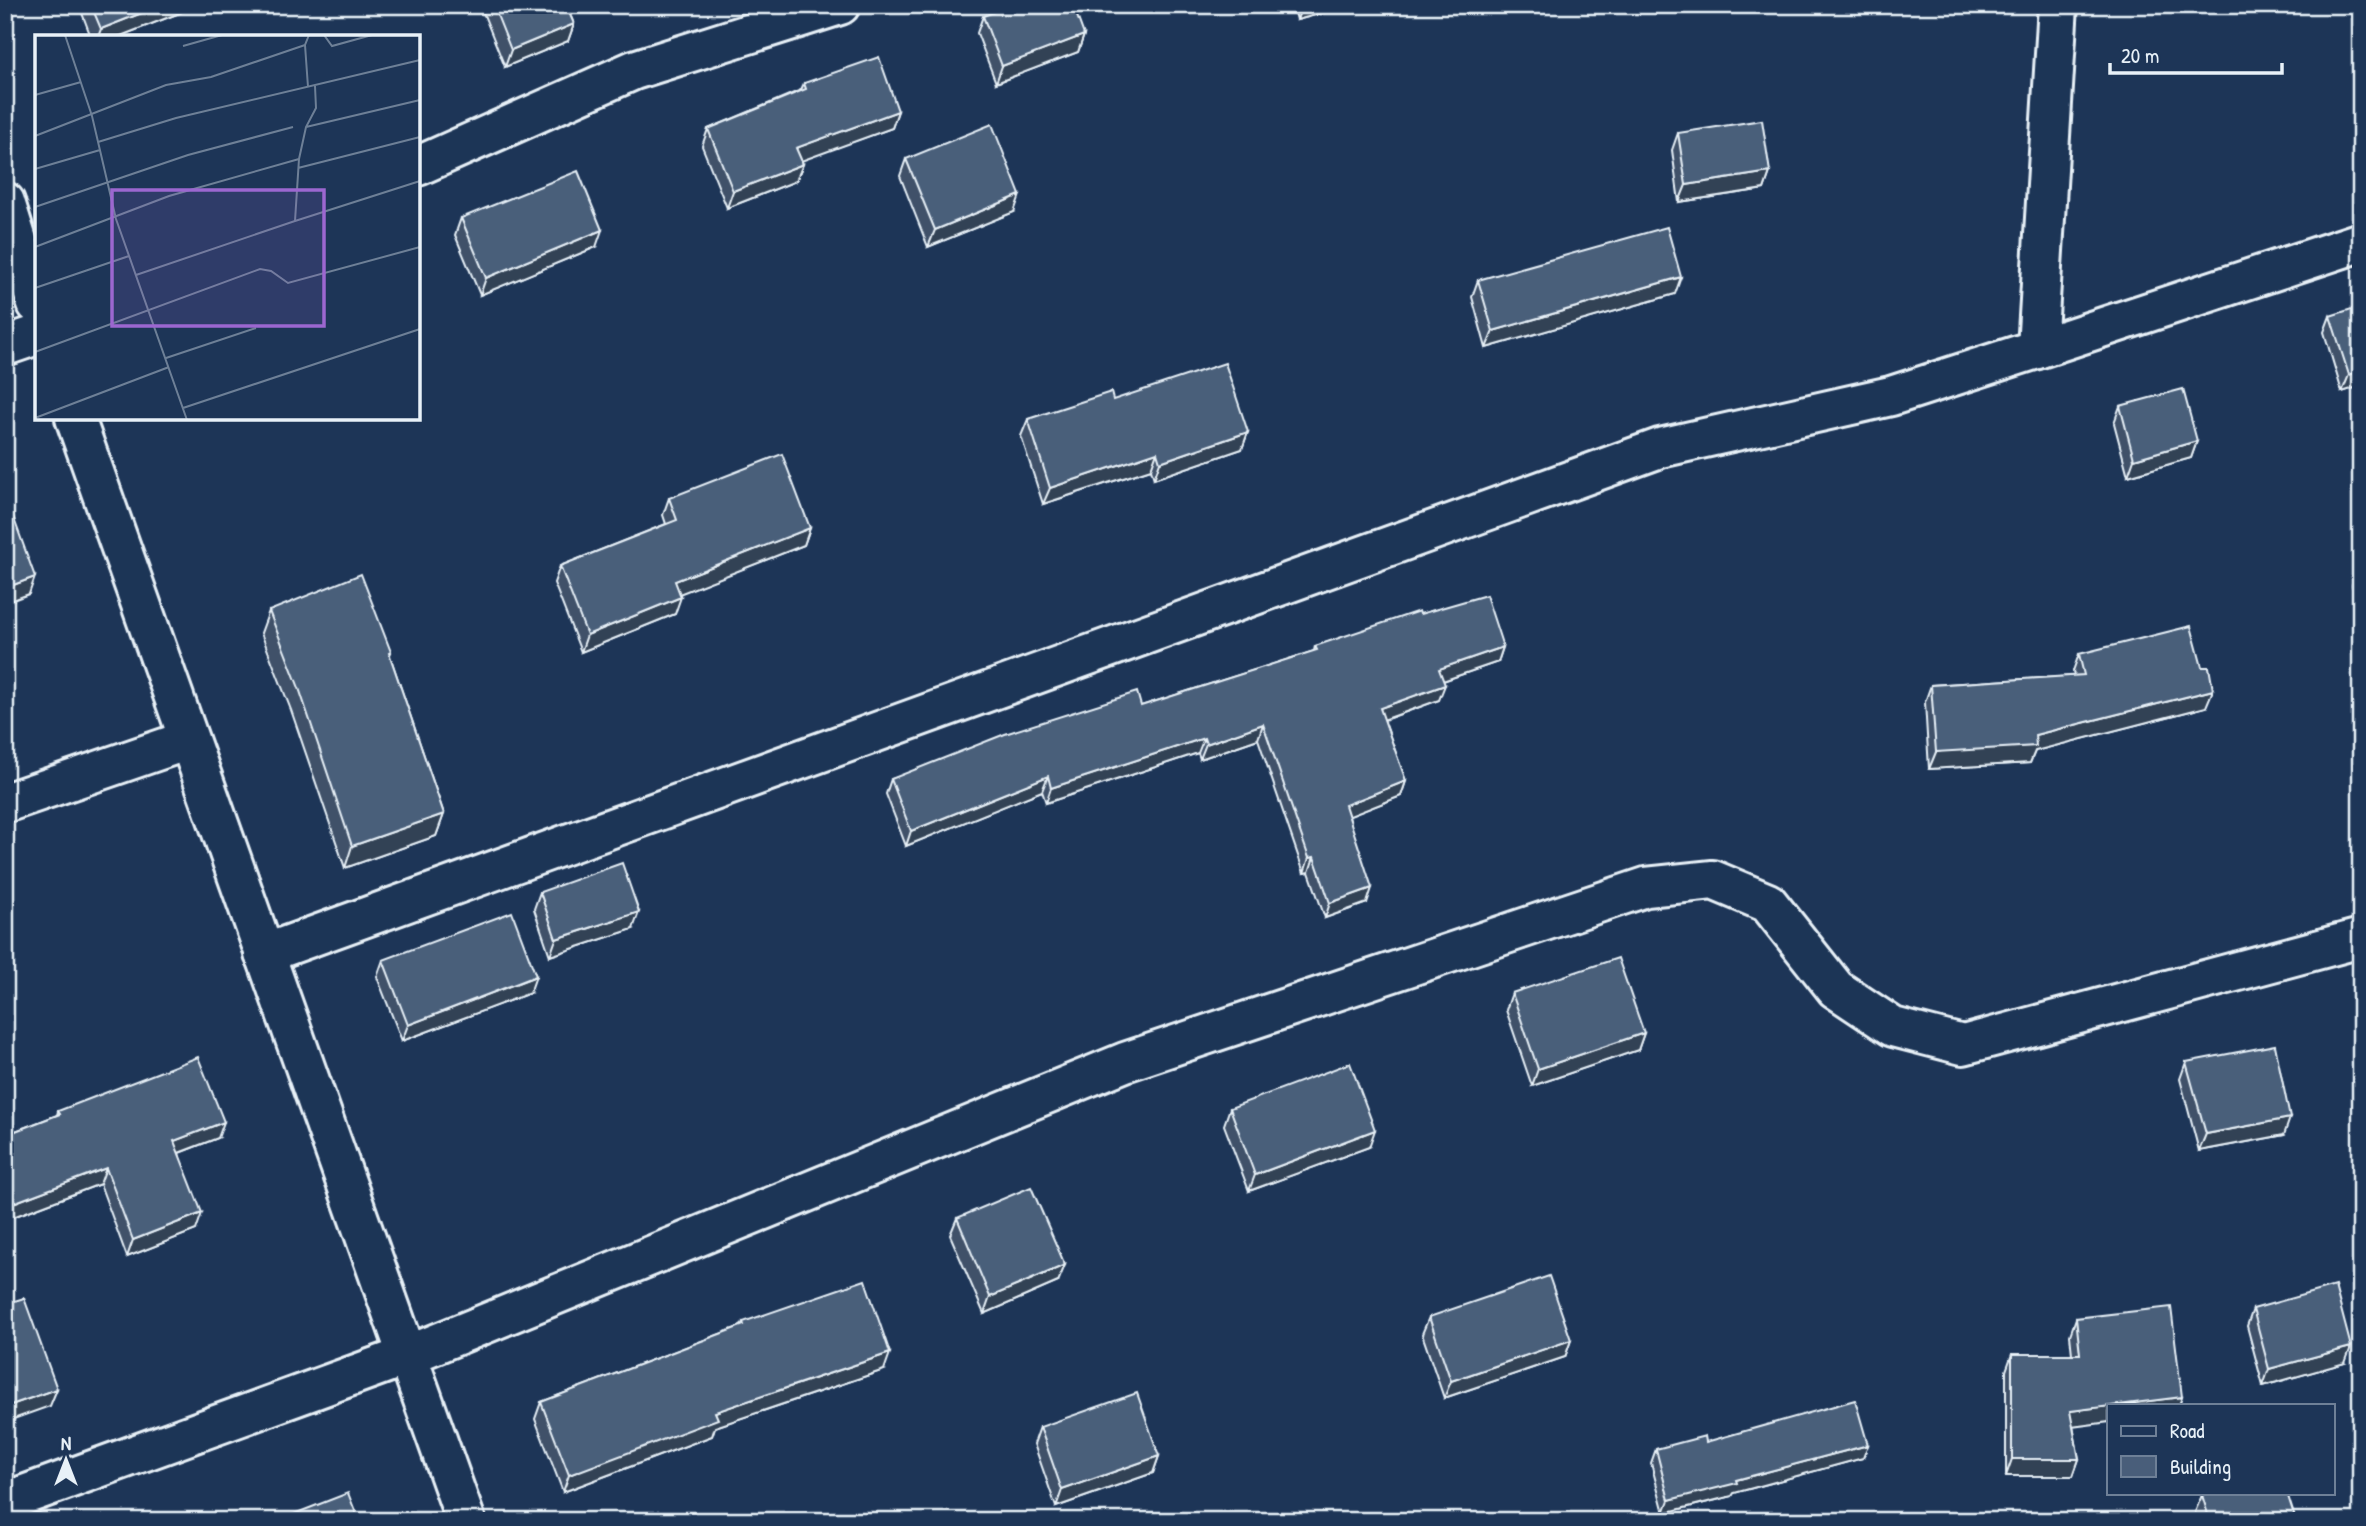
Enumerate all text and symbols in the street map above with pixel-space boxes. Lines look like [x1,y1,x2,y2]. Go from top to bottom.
scale bar [2110,32,2282,76]
inset map [35,35,420,420]
text: 20 m [2121,41,2159,70]
legend [2107,1404,2334,1494]
text: Road [2170,1416,2204,1445]
north arrow [32,1424,102,1494]
text: N [61,1430,71,1456]
text: Building [2170,1452,2231,1481]

